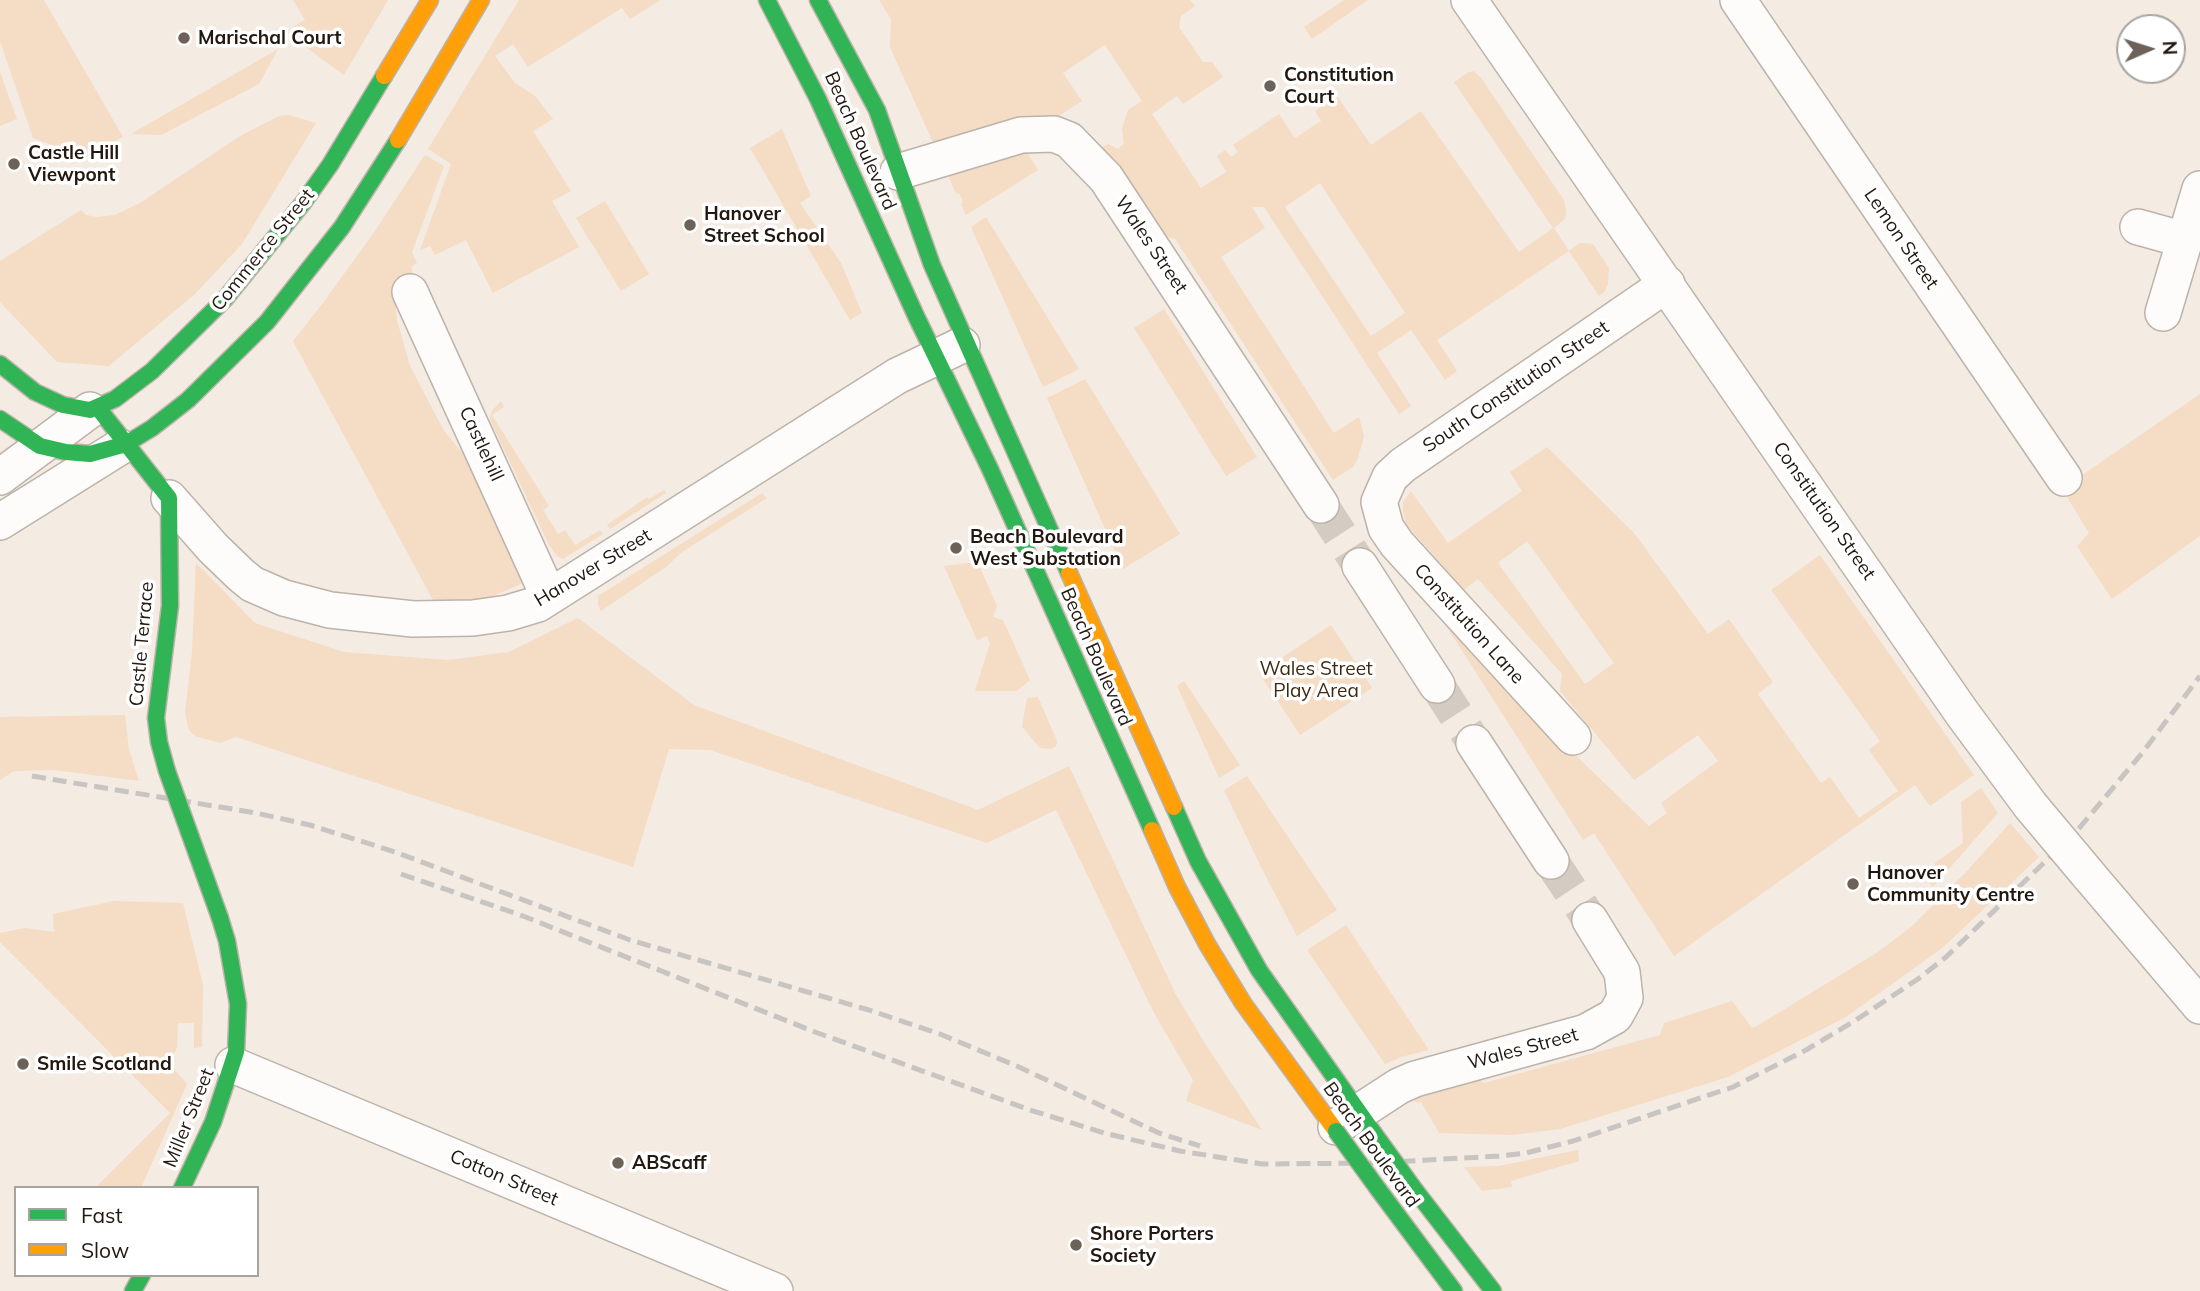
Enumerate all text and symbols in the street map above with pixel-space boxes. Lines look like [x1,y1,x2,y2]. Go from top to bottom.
north arrow [2116,14,2186,84]
place label: Marischal Court [198,27,341,49]
marker: Marischal Court [176,30,192,46]
text: N [2158,40,2182,56]
place label: Constitution Court [1284,64,1394,108]
street label: Beach Boulevard [819,68,901,214]
marker: Constitution Court [1262,78,1278,94]
place label: Castle Hill Viewpont [28,142,119,186]
marker: Castle Hill Viewpont [6,156,22,172]
street label: Commerce Street [207,184,319,316]
street label: Lemon Street [1859,184,1943,294]
street label: Wales Street [1110,192,1192,298]
place label: Hanover Street School [704,203,825,247]
marker: Hanover Street School [682,217,698,233]
street label: South Constitution Street [1419,316,1613,458]
street label: Castlehill [454,403,508,485]
street label: Constitution Street [1768,438,1880,584]
street label: Hanover Street [530,524,656,612]
place label: Beach Boulevard West Substation [970,526,1123,570]
marker: Beach Boulevard West Substation [948,540,964,556]
street label: Constitution Lane [1409,559,1529,689]
street label: Castle Terrace [125,581,159,707]
street label: Beach Boulevard [1055,584,1137,730]
park label: Wales Street Play Area [1259,658,1373,702]
place label: Hanover Community Centre [1867,862,2035,906]
marker: Hanover Community Centre [1845,876,1861,892]
street label: Wales Street [1465,1023,1581,1075]
place label: Smile Scotland [37,1053,172,1075]
marker: Smile Scotland [15,1056,31,1072]
street label: Miller Street [159,1065,219,1171]
street label: Beach Boulevard [1318,1078,1424,1212]
street label: Cotton Street [446,1145,562,1211]
place label: ABScaff [632,1152,706,1174]
marker: ABScaff [610,1155,626,1171]
legend [14,1186,259,1277]
text: Fast [81,1202,123,1228]
place label: Shore Porters Society [1090,1223,1214,1267]
text: Slow [81,1237,129,1263]
marker: Shore Porters Society [1068,1237,1084,1253]

